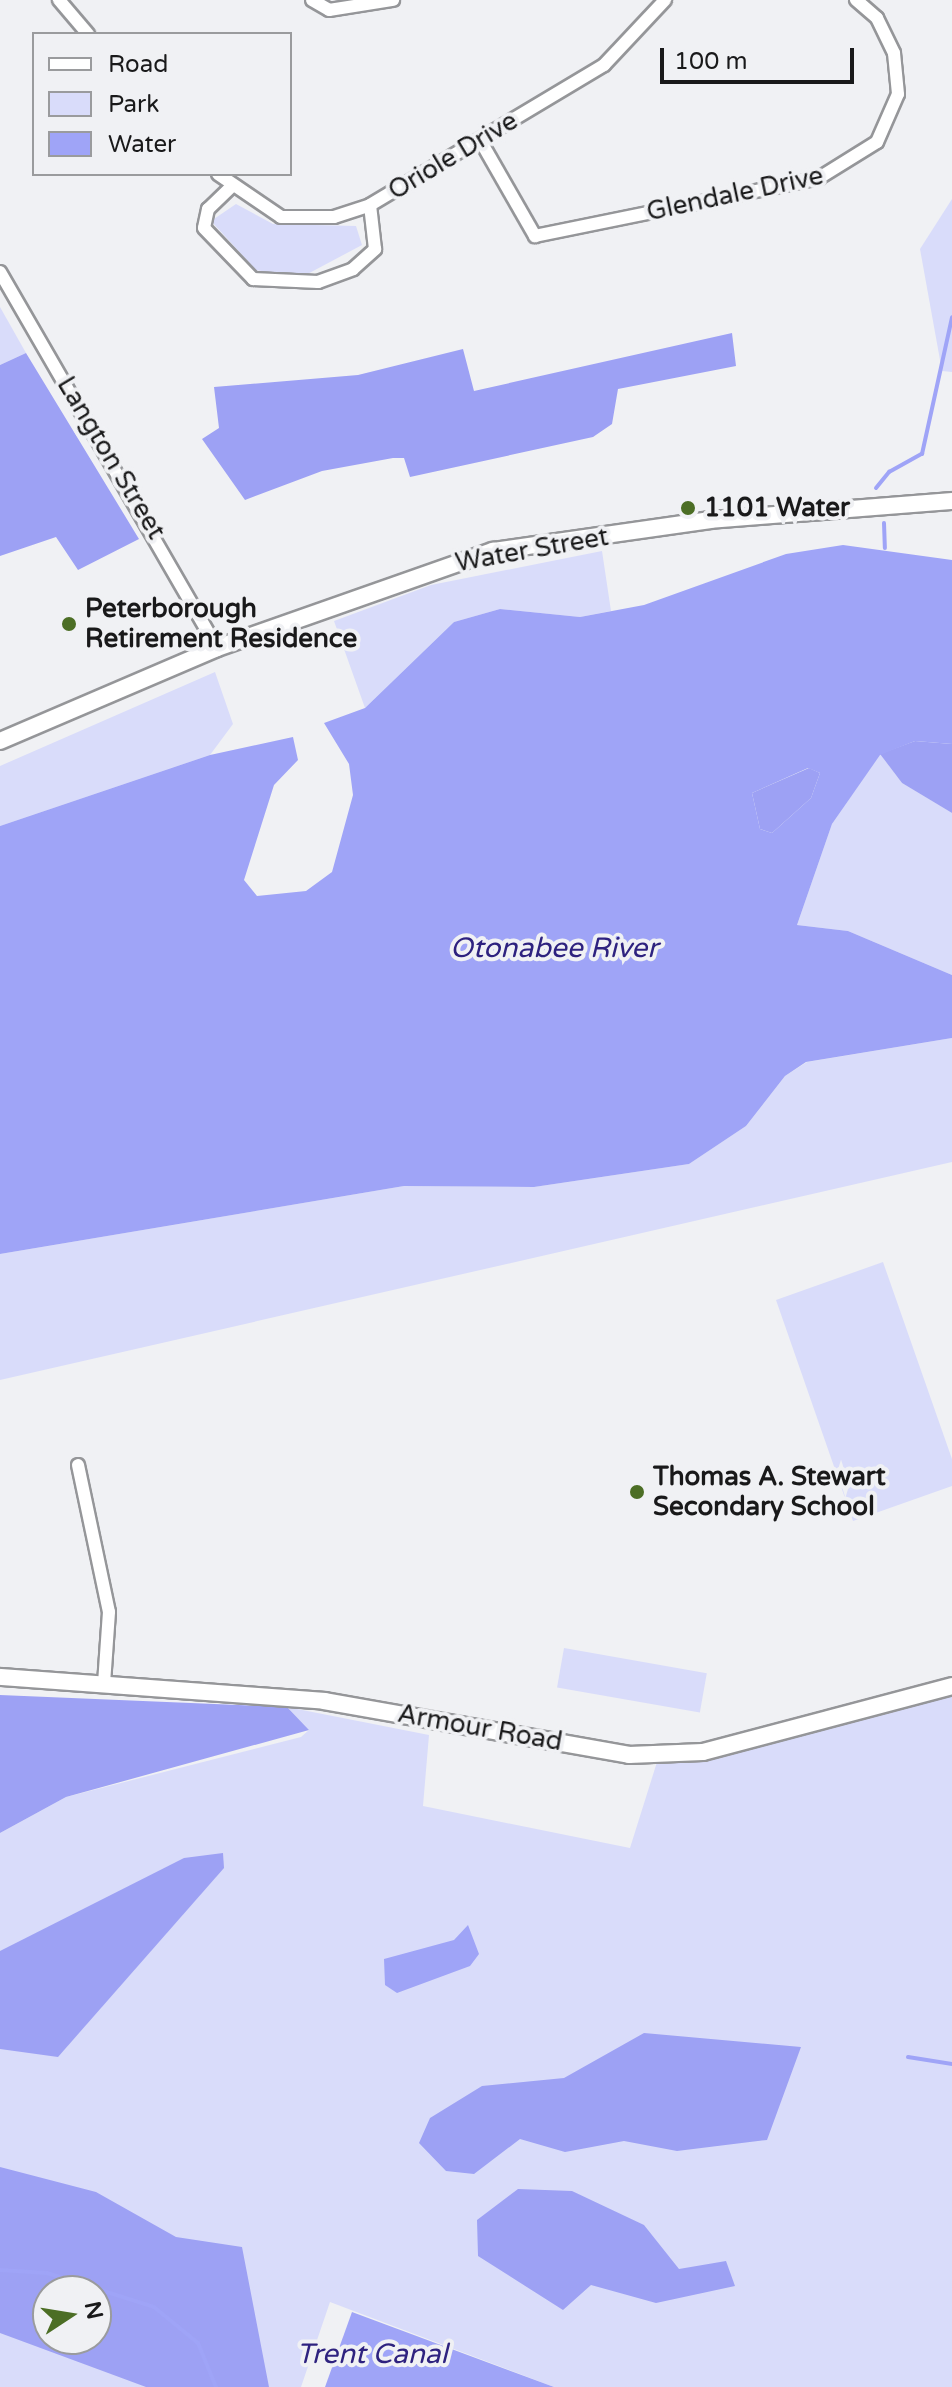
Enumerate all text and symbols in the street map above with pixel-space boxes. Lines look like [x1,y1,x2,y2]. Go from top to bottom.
legend [32,32,292,176]
scale bar [664,32,858,82]
text: 100 m [674,47,748,76]
text: Road [108,50,168,79]
text: Park [108,90,159,119]
street label: Oriole Drive [383,105,523,207]
text: Water [108,130,176,159]
street label: Glendale Drive [644,160,826,228]
street label: Langton Street [50,371,172,545]
place label: 1101 Water [704,492,850,524]
marker: 1101 Water [679,499,697,517]
street label: Water Street [453,521,611,579]
place label: Peterborough Retirement Residence [85,593,357,654]
marker: Peterborough Retirement Residence [60,615,78,633]
water label: Otonabee River [450,931,658,965]
place label: Thomas A. Stewart Secondary School [653,1461,886,1522]
marker: Thomas A. Stewart Secondary School [628,1483,646,1501]
street label: Armour Road [395,1698,565,1758]
north arrow [32,2275,112,2355]
text: N [79,2299,108,2322]
water label: Trent Canal [296,2337,448,2371]

